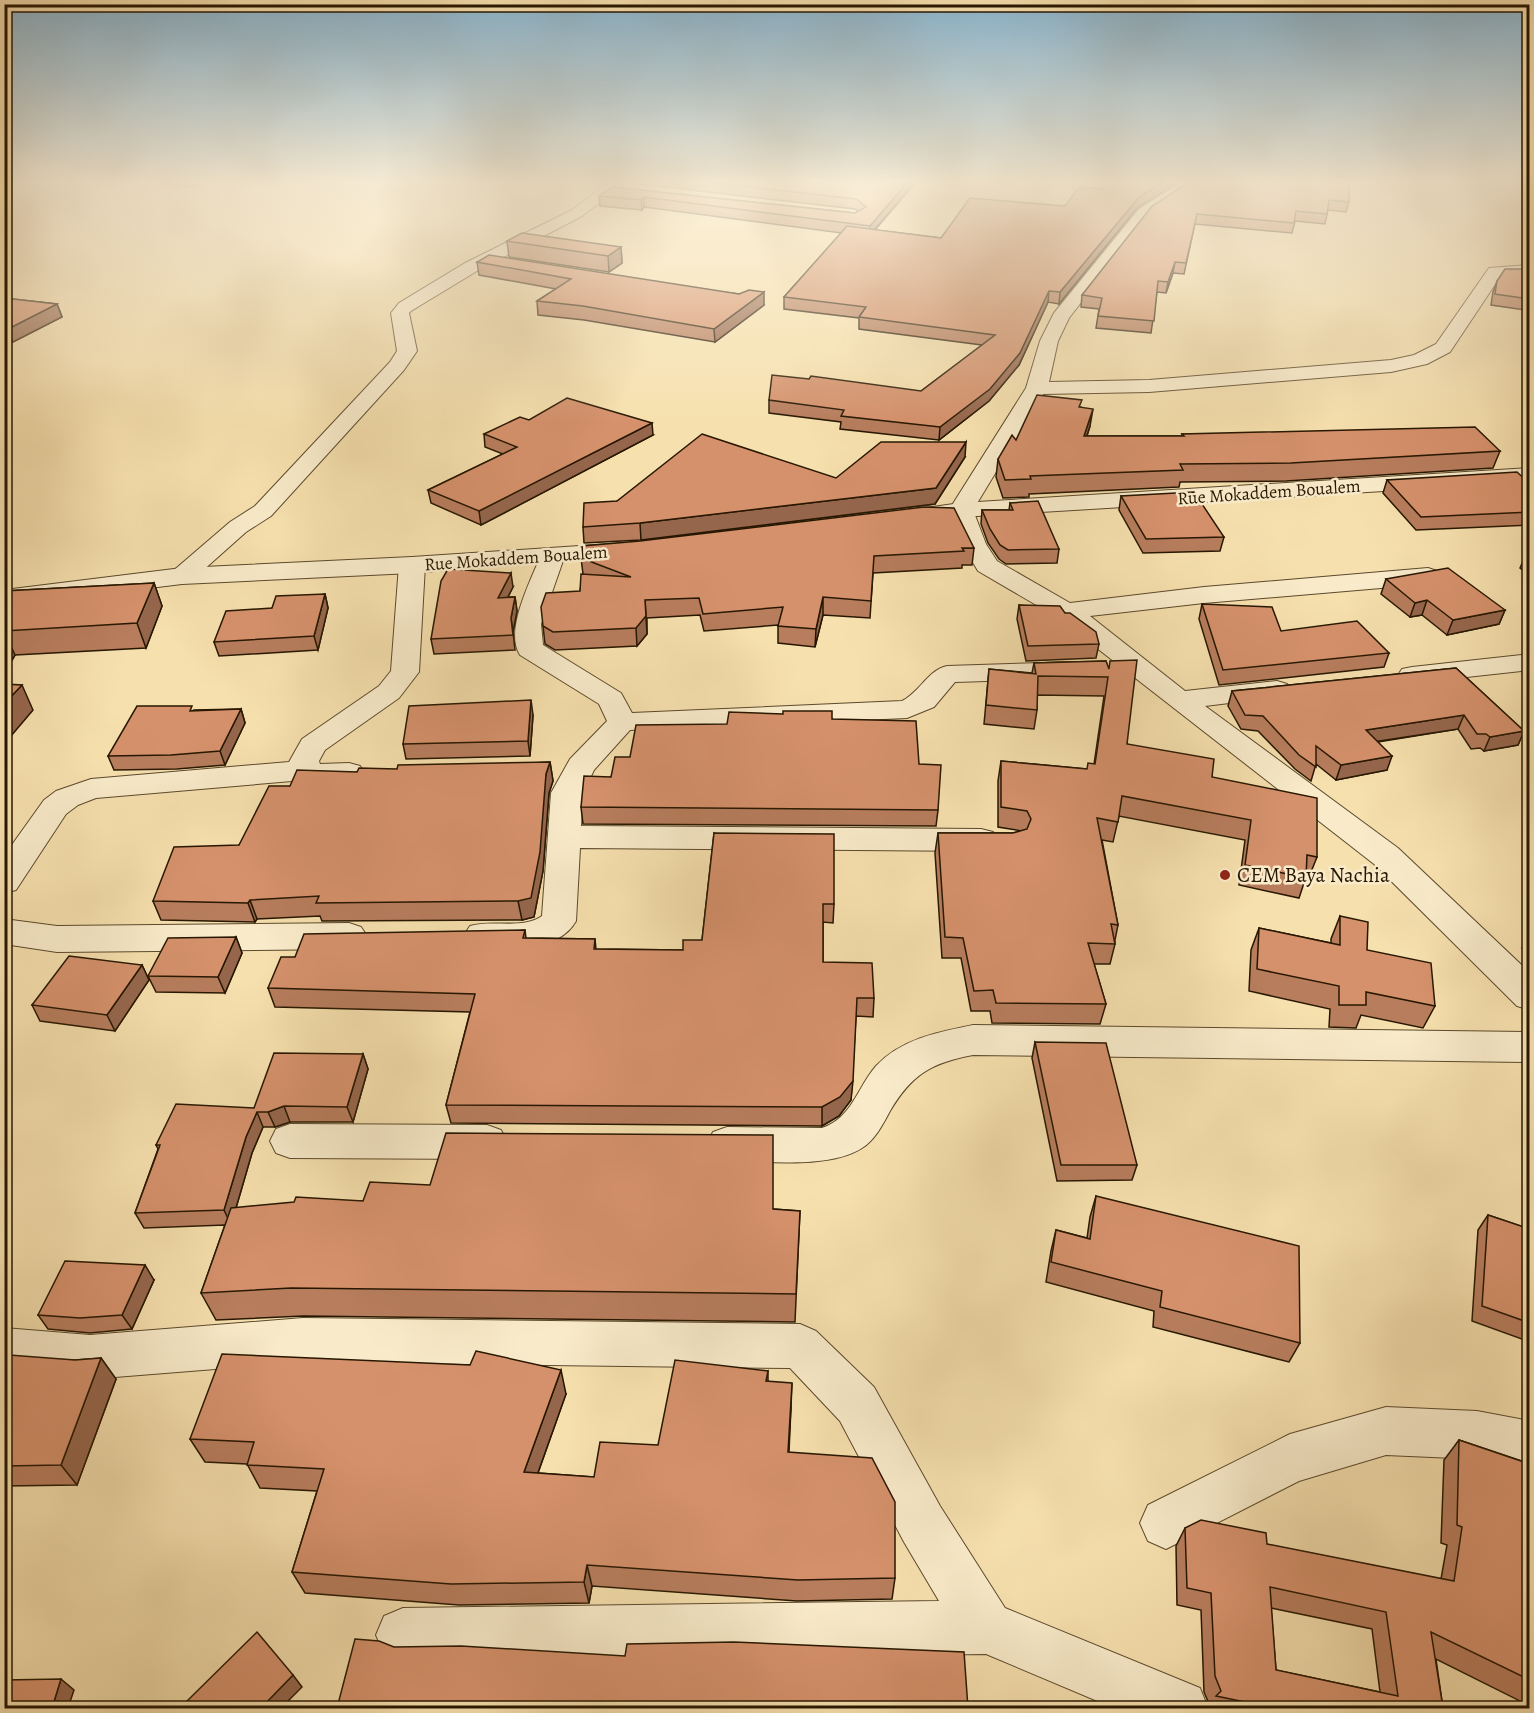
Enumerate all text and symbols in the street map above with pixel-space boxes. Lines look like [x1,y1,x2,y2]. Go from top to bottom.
street label: Rue Mokaddem Boualem [1177,474,1361,510]
street label: Rue Mokaddem Boualem [424,540,608,576]
place label: CEM Baya Nachia [1237,861,1390,889]
marker: CEM Baya Nachia [1218,868,1232,882]

